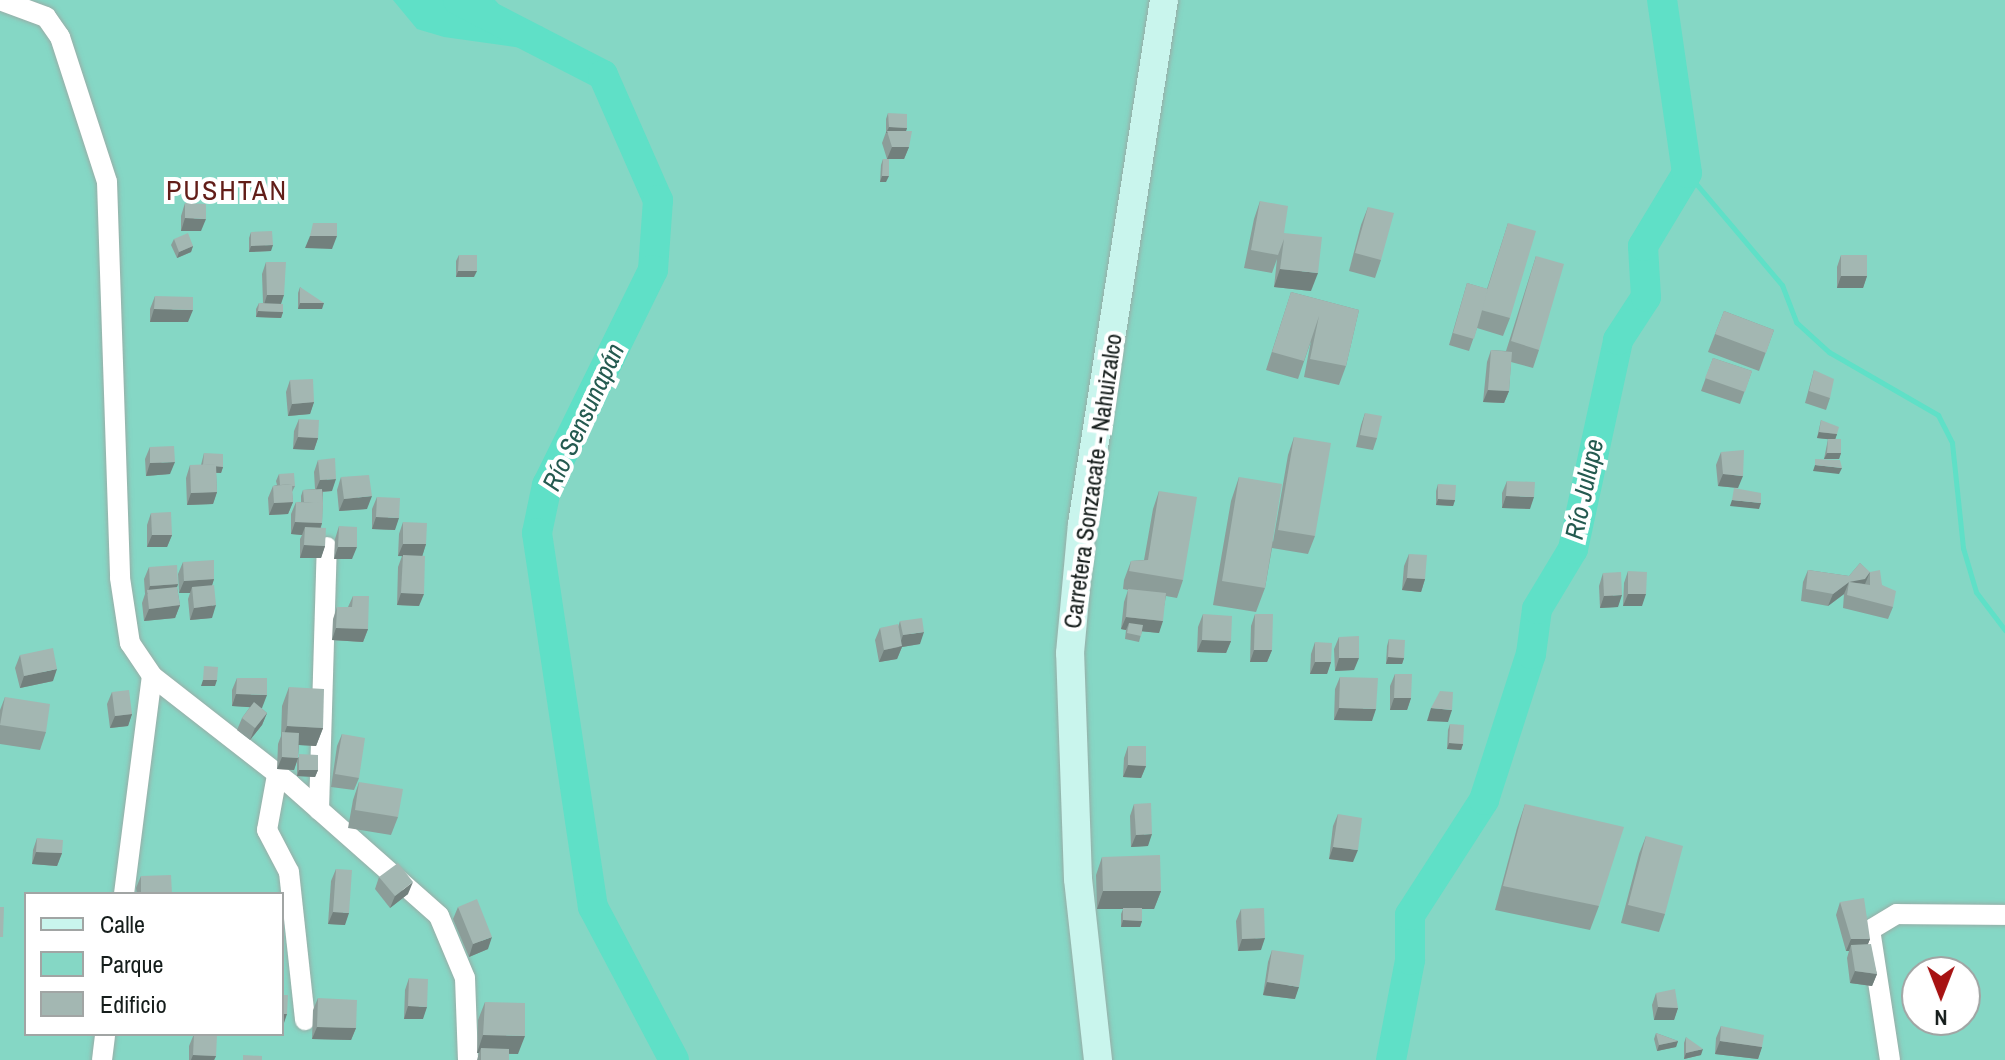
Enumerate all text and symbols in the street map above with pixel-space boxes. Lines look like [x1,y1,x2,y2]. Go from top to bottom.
district label: PUSHTAN [166,173,288,207]
street label: Carretera Sonzacate - Nahuizalco [1058,332,1128,630]
water label: Río Sensunapán [535,338,631,496]
water label: Río Julupe [1558,436,1610,542]
legend [24,892,284,1036]
text: Calle [100,908,145,940]
text: Parque [100,948,163,980]
north arrow [1901,956,1981,1036]
text: Edificio [100,988,167,1020]
text: N [1934,1003,1948,1033]

